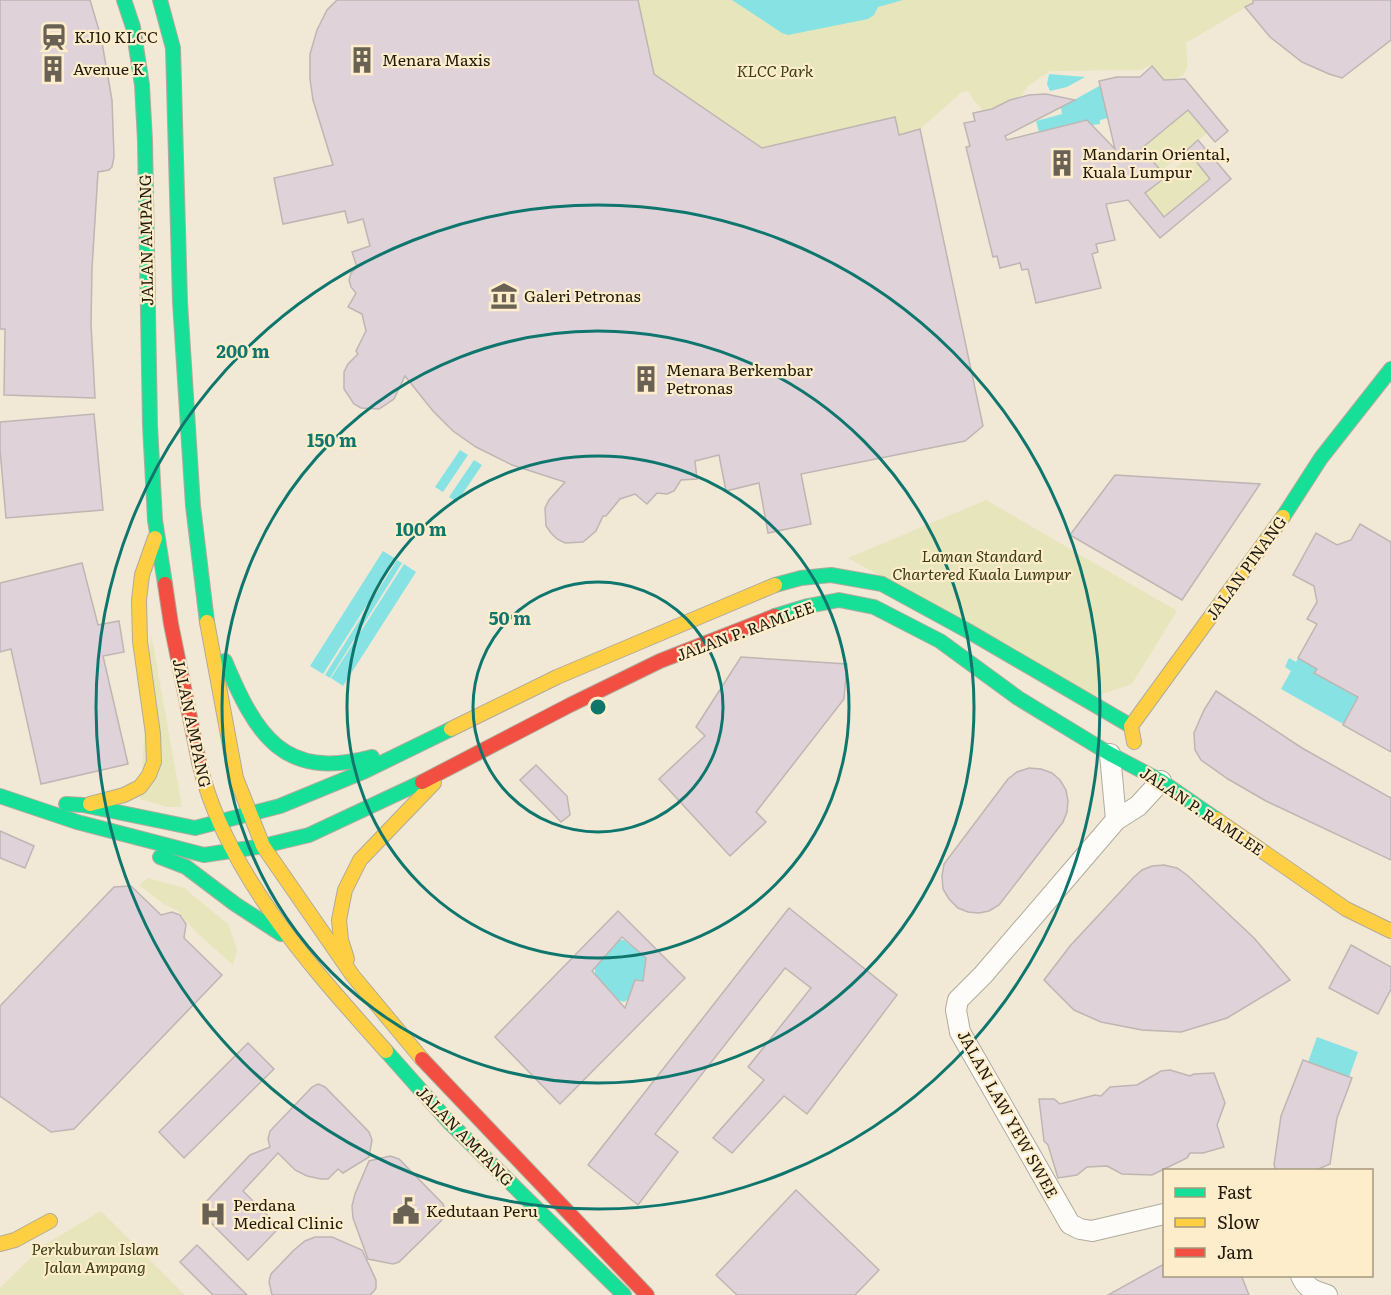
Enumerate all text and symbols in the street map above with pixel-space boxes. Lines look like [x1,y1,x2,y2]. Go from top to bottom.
station icon: KJ10 KLCC [39,22,69,52]
place label: KJ10 KLCC [74,24,158,48]
building icon: Menara Maxis [347,45,377,75]
place label: Menara Maxis [382,47,490,71]
building icon: Avenue K [38,54,68,84]
place label: Avenue K [73,56,144,80]
park label: KLCC Park [737,58,814,82]
place label: Mandarin Oriental, Kuala Lumpur [1082,141,1230,183]
building icon: Mandarin Oriental, Kuala Lumpur [1047,148,1077,178]
street label: JALAN AMPANG [132,174,158,306]
museum icon: Galeri Petronas [489,281,519,311]
place label: Galeri Petronas [524,283,641,307]
text: 200 m [216,337,270,364]
place label: Menara Berkembar Petronas [666,357,813,399]
building icon: Menara Berkembar Petronas [631,364,661,394]
text: 150 m [307,426,357,453]
street label: JALAN PINANG [1199,510,1291,625]
text: 100 m [395,515,447,542]
park label: Laman Standard Chartered Kuala Lumpur [892,543,1072,585]
street label: JALAN P. RAMLEE [672,594,817,666]
text: 50 m [489,604,531,631]
street label: JALAN AMPANG [168,656,218,790]
centre of rings [588,697,608,717]
street label: JALAN P. RAMLEE [1136,760,1269,861]
street label: JALAN LAW YEW SWEE [953,1025,1065,1202]
street label: JALAN AMPANG [411,1080,520,1191]
legend [1163,1169,1373,1277]
text: Fast [1217,1178,1253,1205]
place label: Perdana Medical Clinic [233,1192,343,1234]
public building icon: Kedutaan Peru [391,1196,421,1226]
place label: Kedutaan Peru [426,1198,538,1222]
hospital icon: Perdana Medical Clinic [198,1199,228,1229]
text: Slow [1217,1208,1260,1235]
park label: Perkuburan Islam Jalan Ampang [31,1236,159,1278]
text: Jam [1217,1238,1253,1265]

